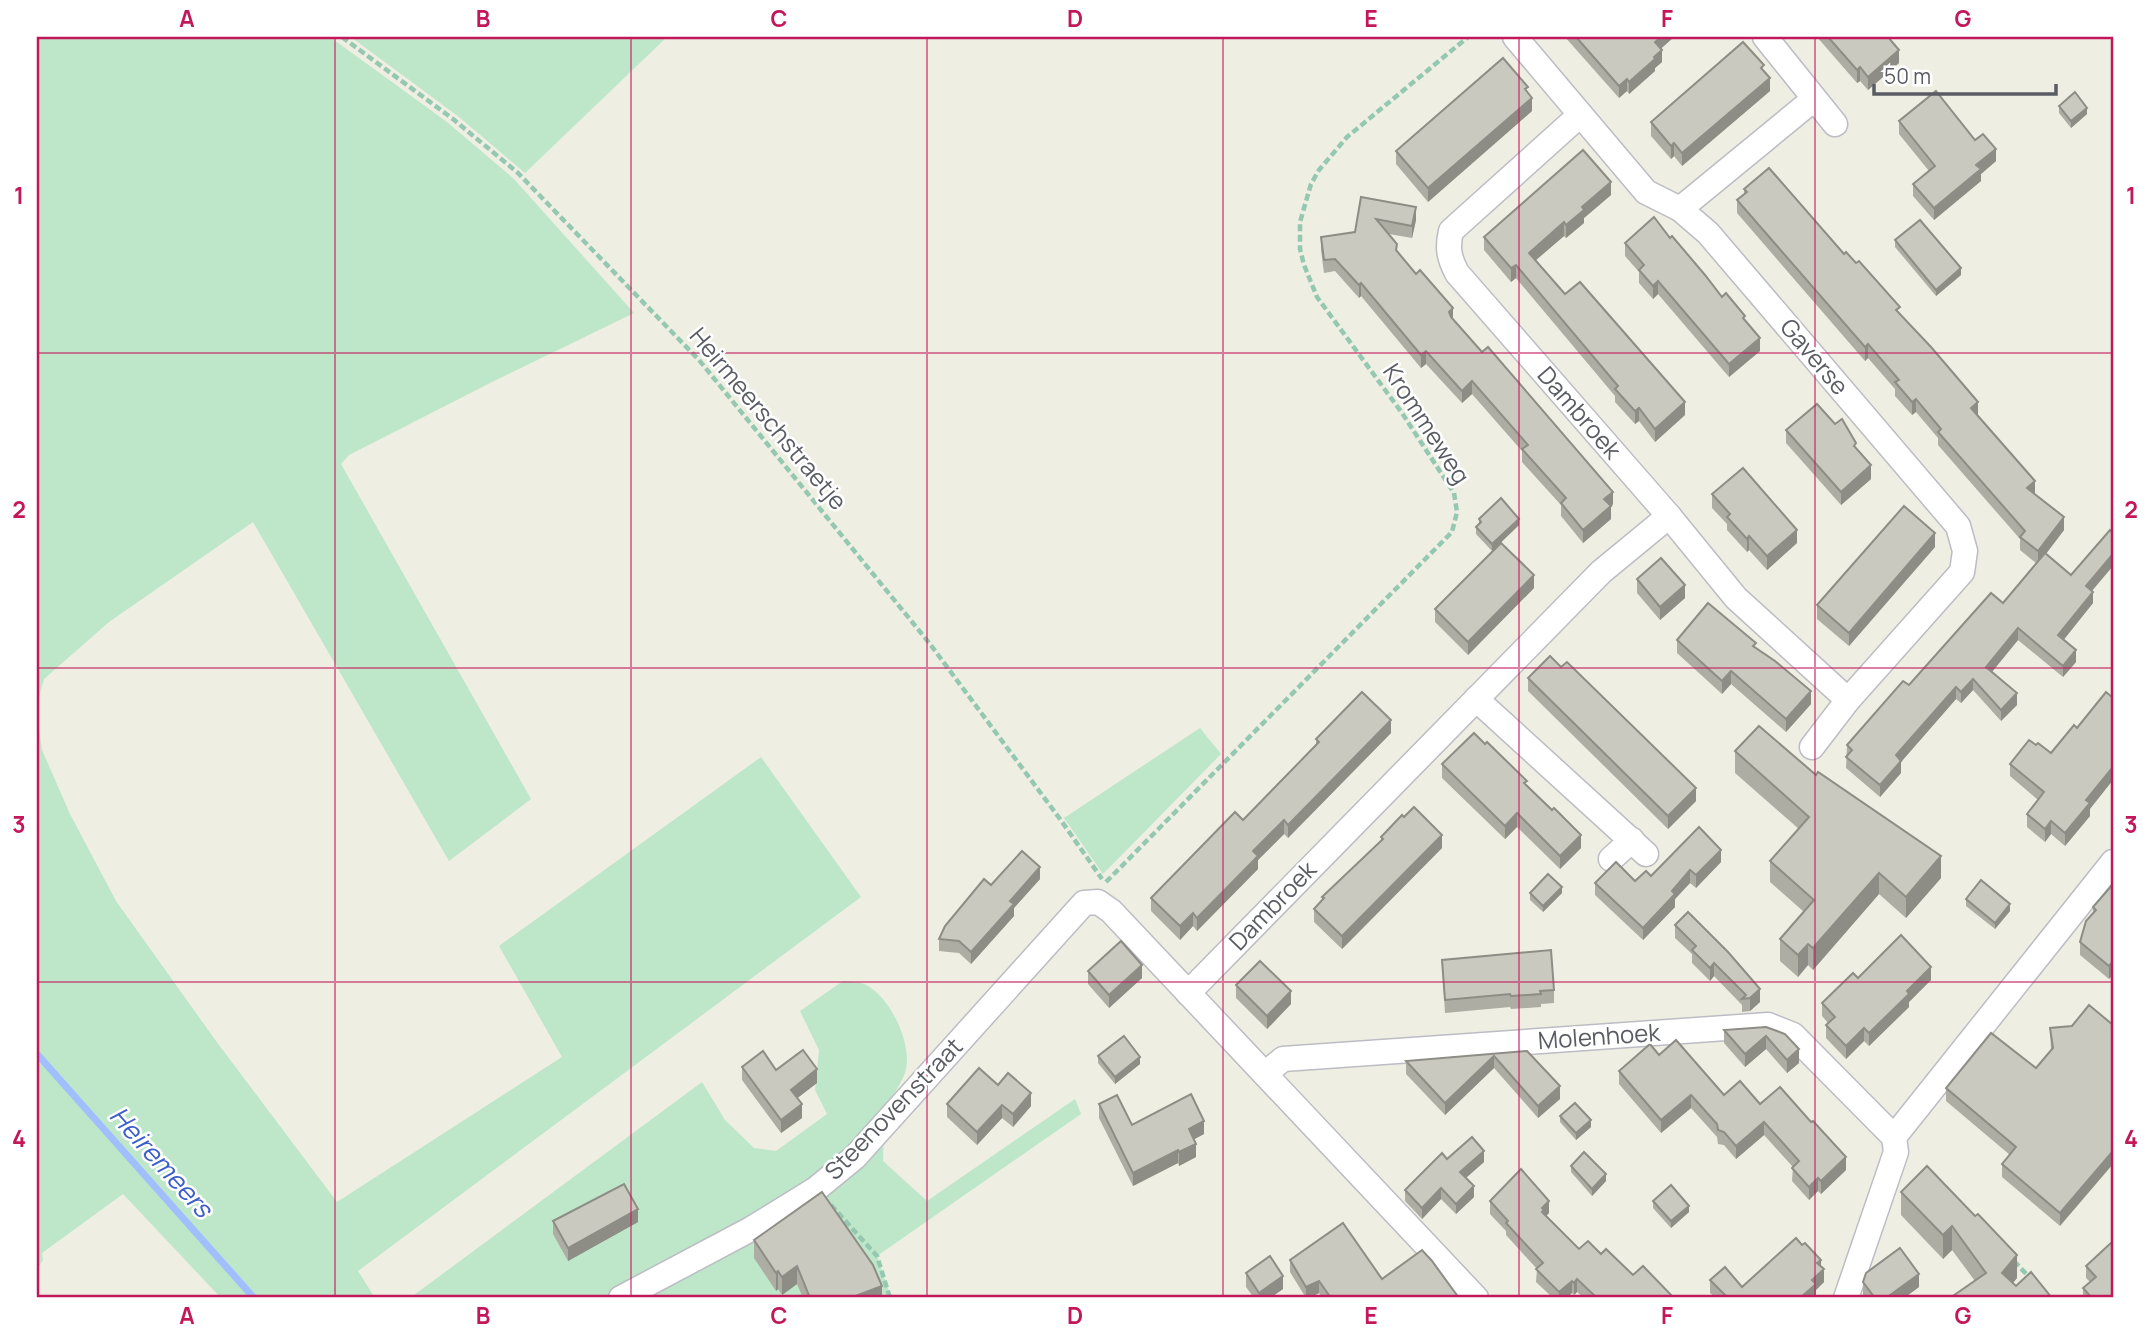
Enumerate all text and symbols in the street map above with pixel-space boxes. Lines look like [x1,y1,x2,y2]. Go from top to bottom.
text: A [179,2,195,34]
text: B [476,2,490,34]
text: C [771,2,788,34]
text: D [1067,2,1083,34]
text: E [1364,2,1378,34]
text: F [1661,2,1673,34]
text: G [1955,2,1972,34]
scale bar [1874,52,2056,96]
text: 50 m [1884,62,1931,90]
text: 1 [14,179,24,211]
text: 1 [2126,179,2136,211]
street label: Gaverse [1773,311,1857,401]
street label: Heirmeerschstraetje [683,320,855,516]
street label: Krommeweg [1376,357,1478,490]
street label: Dambroek [1531,359,1630,466]
text: 2 [12,493,26,525]
text: 2 [2124,493,2138,525]
text: 3 [12,808,26,840]
text: 3 [2124,808,2138,840]
street label: Dambroek [1221,852,1324,957]
street label: Molenhoek [1537,1015,1662,1056]
street label: Steenovenstraat [817,1030,969,1186]
water label: Heiremeers [102,1098,223,1226]
text: 4 [12,1122,26,1154]
text: 4 [2124,1122,2138,1154]
text: A [179,1299,195,1331]
text: B [476,1299,490,1331]
text: C [771,1299,788,1331]
text: D [1067,1299,1083,1331]
text: E [1364,1299,1378,1331]
text: F [1661,1299,1673,1331]
text: G [1955,1299,1972,1331]

